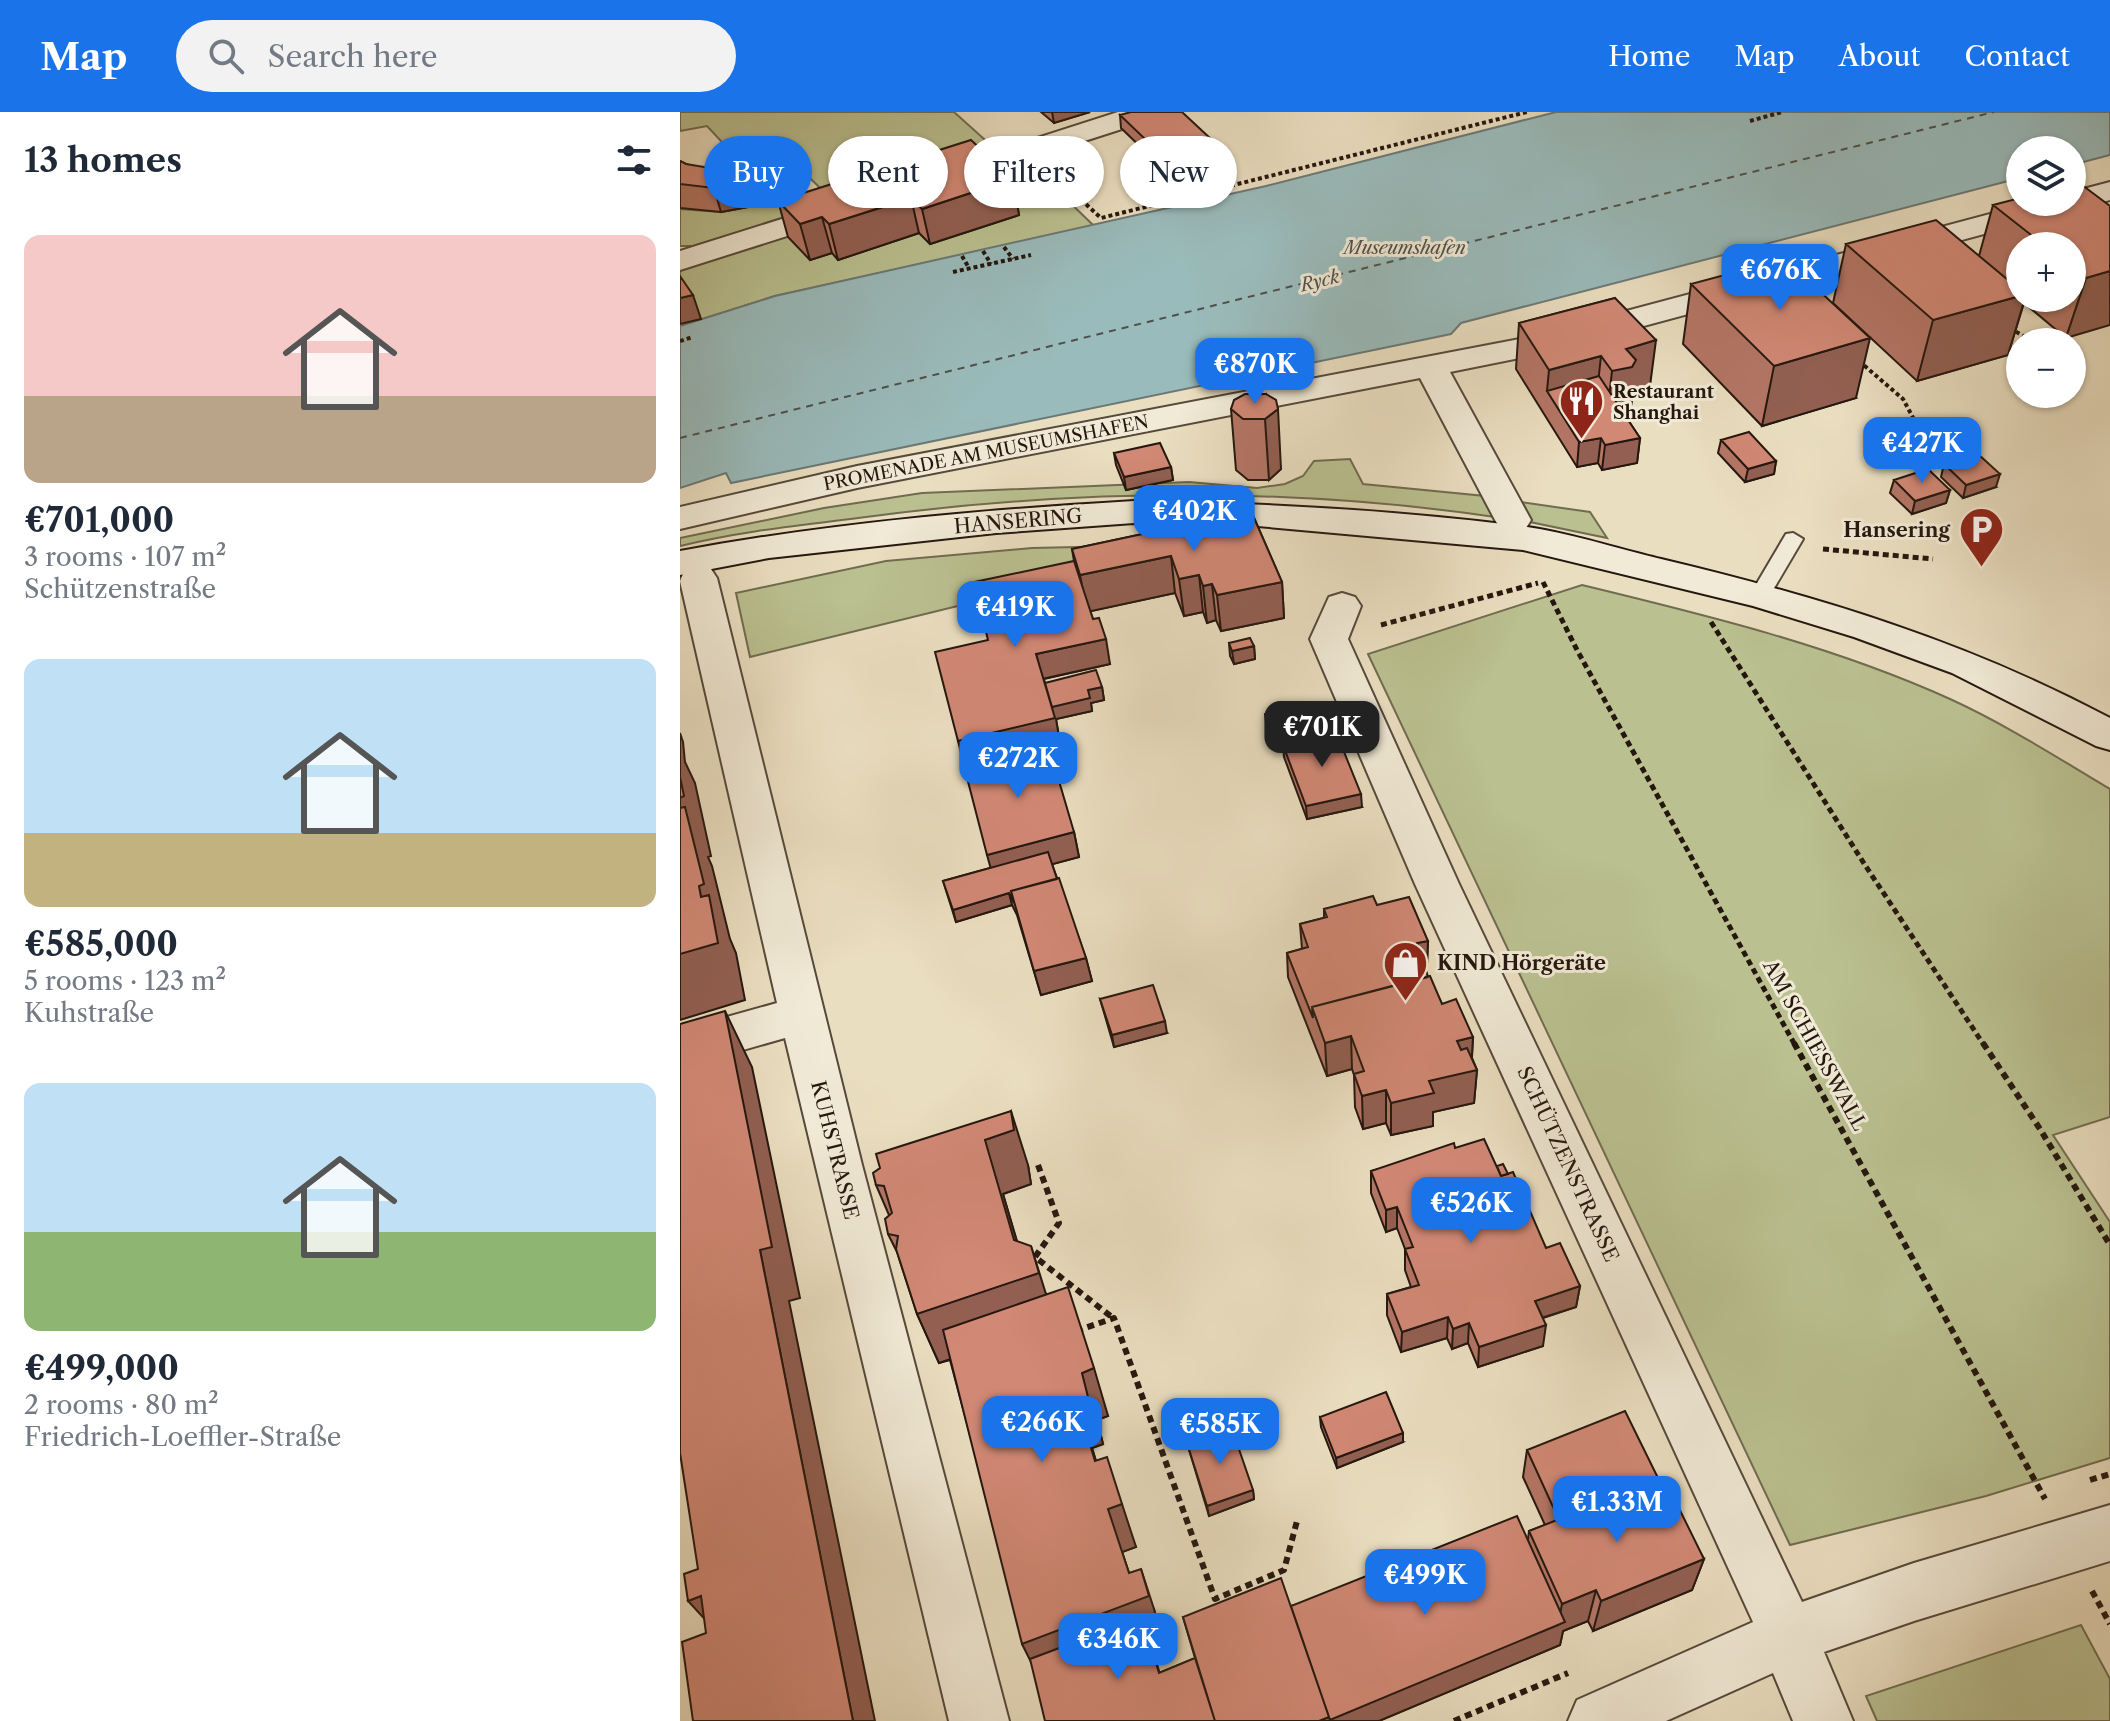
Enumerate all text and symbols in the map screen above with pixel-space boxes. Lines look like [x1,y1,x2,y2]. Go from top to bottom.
search box [176,20,736,92]
text: Map [40,33,128,80]
icon: search [204,34,248,78]
text: Search here [268,38,438,75]
text: Home [1608,39,1690,73]
text: Map [1734,39,1794,73]
text: About [1838,39,1920,73]
text: Contact [1964,39,2070,73]
chip: Buy [704,136,812,208]
chip: Rent [828,136,948,208]
chip: Filters [964,136,1104,208]
chip: New [1120,136,1237,208]
map controls [2006,136,2086,408]
button: layers [2006,136,2086,216]
icon: filters [612,138,656,182]
text: 13 homes [24,139,182,181]
button: + [2006,232,2086,312]
water label: Museumshafen [1342,237,1466,259]
pin: €676K [1724,244,1836,312]
text: €676K [1740,254,1821,286]
water label: Ryck [1296,265,1342,297]
icon: home [268,287,412,431]
button: − [2006,328,2086,408]
pin: €870K [1199,338,1311,406]
text: €870K [1213,348,1297,380]
restaurant icon: Restaurant Shanghai [1558,378,1606,441]
place label: Restaurant Shanghai [1613,381,1715,424]
street label: PROMENADE AM MUSEUMSHAFEN [821,411,1151,495]
pin: €427K [1866,417,1978,485]
text: €427K [1881,427,1963,459]
pin: €402K [1138,485,1250,553]
text: €402K [1152,495,1236,527]
text: €701,000 [24,499,174,541]
street label: HANSERING [953,503,1083,539]
parking icon: Hansering [1957,506,2005,569]
place label: Hansering [1843,518,1950,542]
text: 3 rooms · 107 m² [24,541,226,573]
text: Schützenstraße [24,573,216,605]
pin: €419K [959,581,1071,649]
text: €419K [975,591,1055,623]
pin: €701K [1266,701,1378,769]
icon: home [268,711,412,855]
text: €701K [1282,711,1362,743]
pin: €272K [962,732,1074,800]
text: €272K [977,742,1059,774]
text: €585,000 [24,923,178,965]
shop icon: KIND Hörgeräte [1382,939,1430,1002]
place label: KIND Hörgeräte [1437,951,1606,975]
street label: AM SCHIESSWALL [1758,955,1872,1135]
text: 5 rooms · 123 m² [24,965,226,997]
text: Kuhstraße [24,997,154,1029]
street label: SCHÜTZENSTRASSE [1512,1062,1625,1266]
street label: KUHSTRASSE [806,1078,864,1222]
icon: home [268,1135,412,1279]
pin: €526K [1415,1177,1527,1245]
text: €526K [1430,1187,1512,1219]
text: €499,000 [24,1347,179,1389]
text: 2 rooms · 80 m² [24,1389,219,1421]
pin: €266K [986,1396,1098,1464]
pin: €585K [1164,1398,1276,1466]
text: €266K [1000,1406,1084,1438]
text: €585K [1179,1408,1261,1440]
text: Friedrich-Loeffler-Straße [24,1421,341,1453]
pin: €1.33M [1552,1476,1682,1544]
text: €1.33M [1571,1486,1663,1518]
pin: €499K [1369,1549,1481,1617]
text: €499K [1383,1559,1467,1591]
pin: €346K [1062,1613,1174,1681]
text: €346K [1077,1623,1159,1655]

